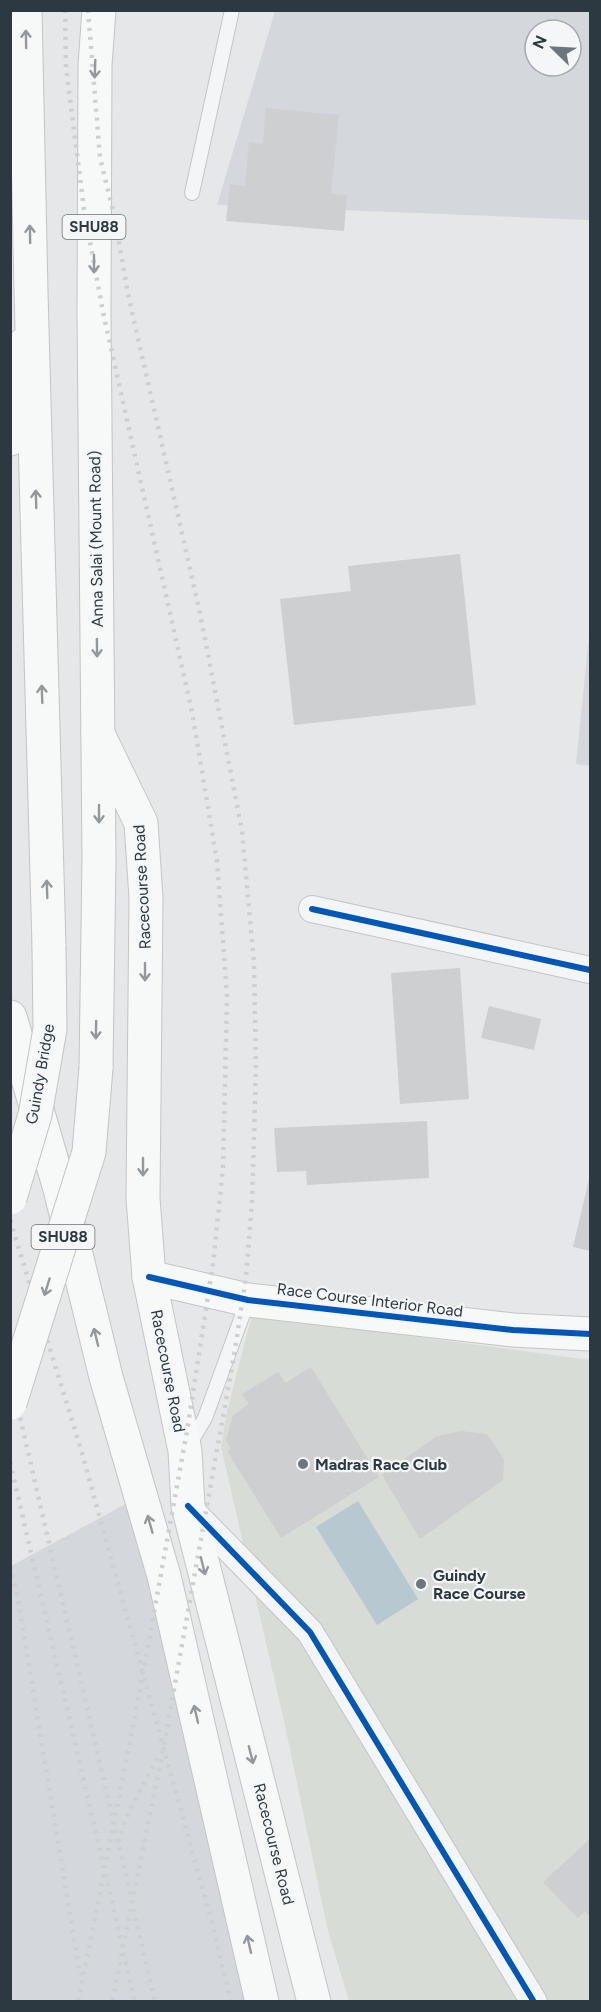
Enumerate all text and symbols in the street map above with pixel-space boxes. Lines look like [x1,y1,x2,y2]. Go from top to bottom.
north arrow [523,18,583,78]
one-way arrow [20,29,32,49]
text: N [529,33,551,52]
one-way arrow [90,58,101,78]
road number: SHU88 [62,215,125,239]
one-way arrow [24,224,35,244]
one-way arrow [88,253,100,273]
street label: Anna Salai (Mount Road) [85,450,107,628]
one-way arrow [31,490,42,510]
one-way arrow [91,638,103,658]
one-way arrow [36,685,47,705]
one-way arrow [93,803,105,823]
street label: Racecourse Road [129,824,155,950]
one-way arrow [41,879,53,899]
one-way arrow [139,961,151,981]
one-way arrow [91,1019,102,1039]
street label: Guindy Bridge [22,1022,58,1126]
one-way arrow [137,1156,149,1176]
road number: SHU88 [32,1225,94,1249]
one-way arrow [41,1277,52,1296]
street label: Race Course Interior Road [276,1279,464,1321]
street label: Racecourse Road [147,1308,189,1434]
one-way arrow [89,1328,101,1347]
place label: Madras Race Club [315,1455,447,1474]
marker: Madras Race Club [296,1457,310,1471]
one-way arrow [143,1515,155,1534]
one-way arrow [197,1556,209,1575]
place label: Guindy Race Course [433,1566,526,1603]
marker: Guindy Race Course [414,1577,428,1591]
one-way arrow [190,1704,201,1724]
one-way arrow [246,1745,258,1764]
street label: Racecourse Road [250,1781,298,1907]
one-way arrow [243,1935,255,1954]

